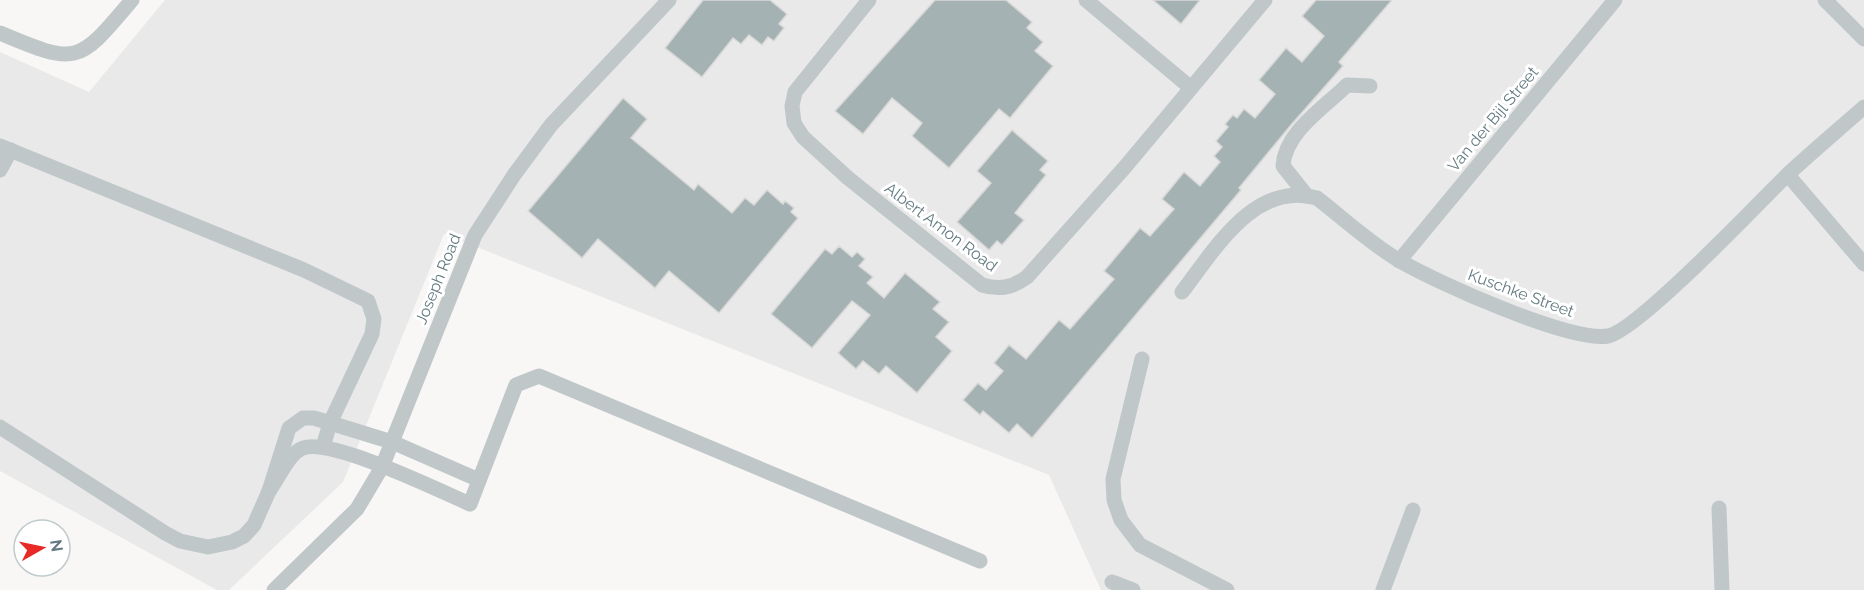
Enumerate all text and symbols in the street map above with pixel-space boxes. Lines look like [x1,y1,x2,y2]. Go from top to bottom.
street label: Van der Bijl Street [1444,62,1543,175]
street label: Albert Amon Road [881,179,1001,275]
street label: Joseph Road [411,231,465,327]
street label: Kuschke Street [1465,265,1577,321]
north arrow [12,518,72,578]
text: N [46,538,67,553]

